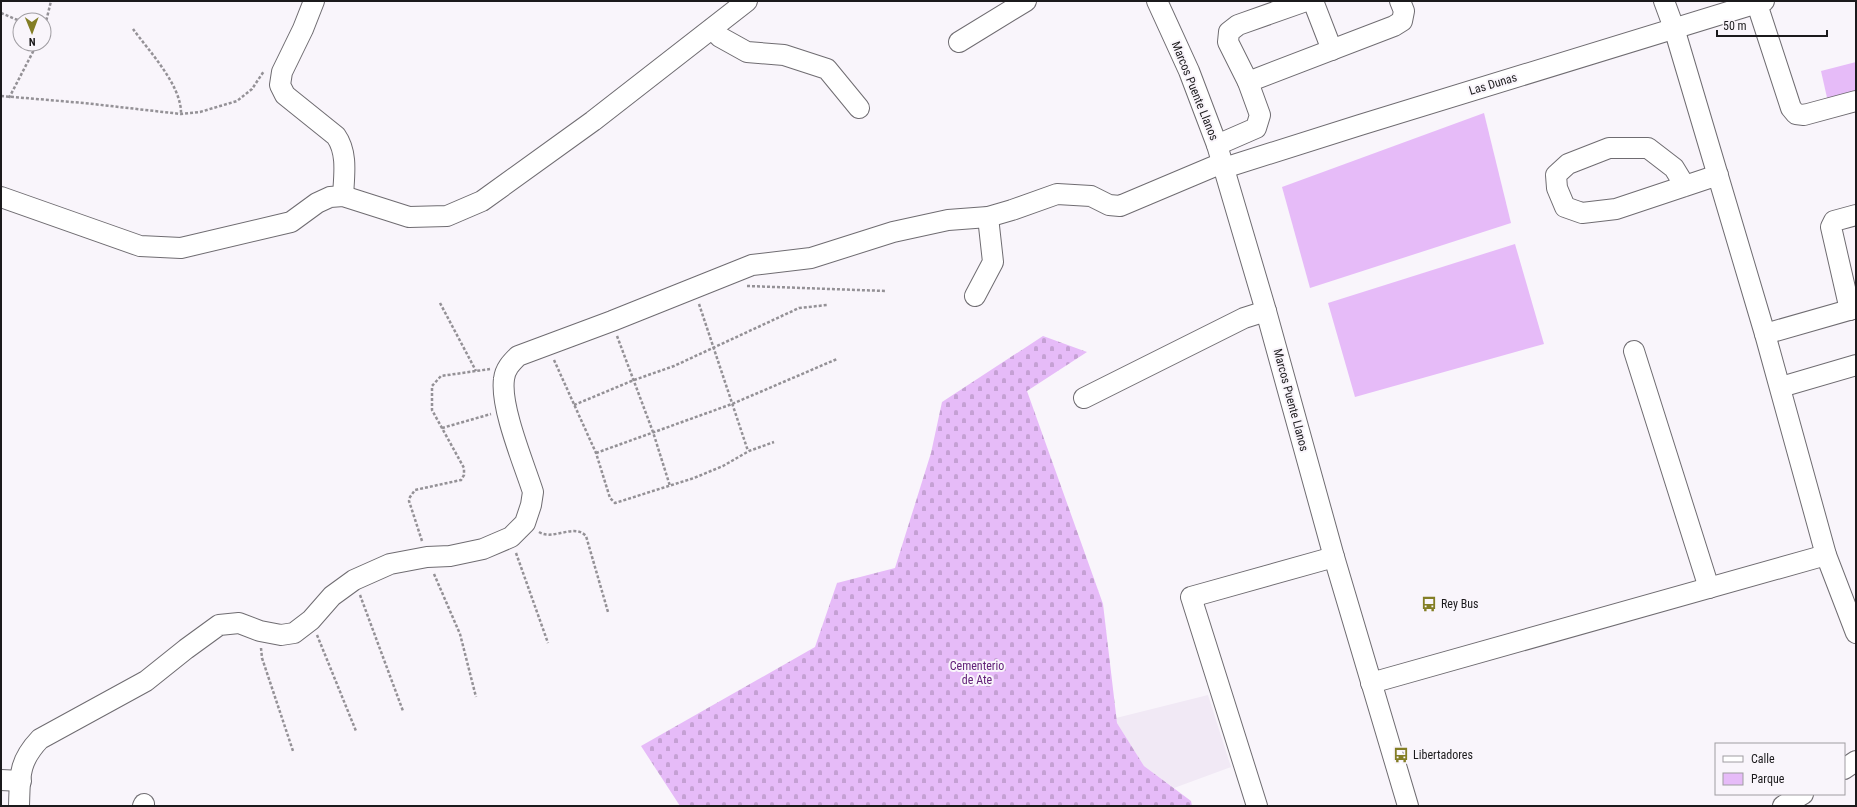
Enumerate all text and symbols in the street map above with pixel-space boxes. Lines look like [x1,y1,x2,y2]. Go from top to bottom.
north arrow [12,12,52,52]
scale bar [1717,12,1827,38]
text: 50 m [1723,19,1747,33]
text: N [28,35,36,48]
street label: Marcos Puente Llanos [1169,39,1221,143]
street label: Las Dunas [1467,70,1519,98]
street label: Marcos Puente Llanos [1271,347,1311,453]
bus stop icon: Rey Bus [1420,595,1438,613]
place label: Rey Bus [1441,597,1479,611]
park label: Cementerio de Ate [950,659,1004,687]
legend [1715,743,1845,795]
bus stop icon: Libertadores [1392,746,1410,764]
place label: Libertadores [1413,748,1473,762]
text: Calle [1751,752,1775,766]
text: Parque [1751,772,1785,786]

